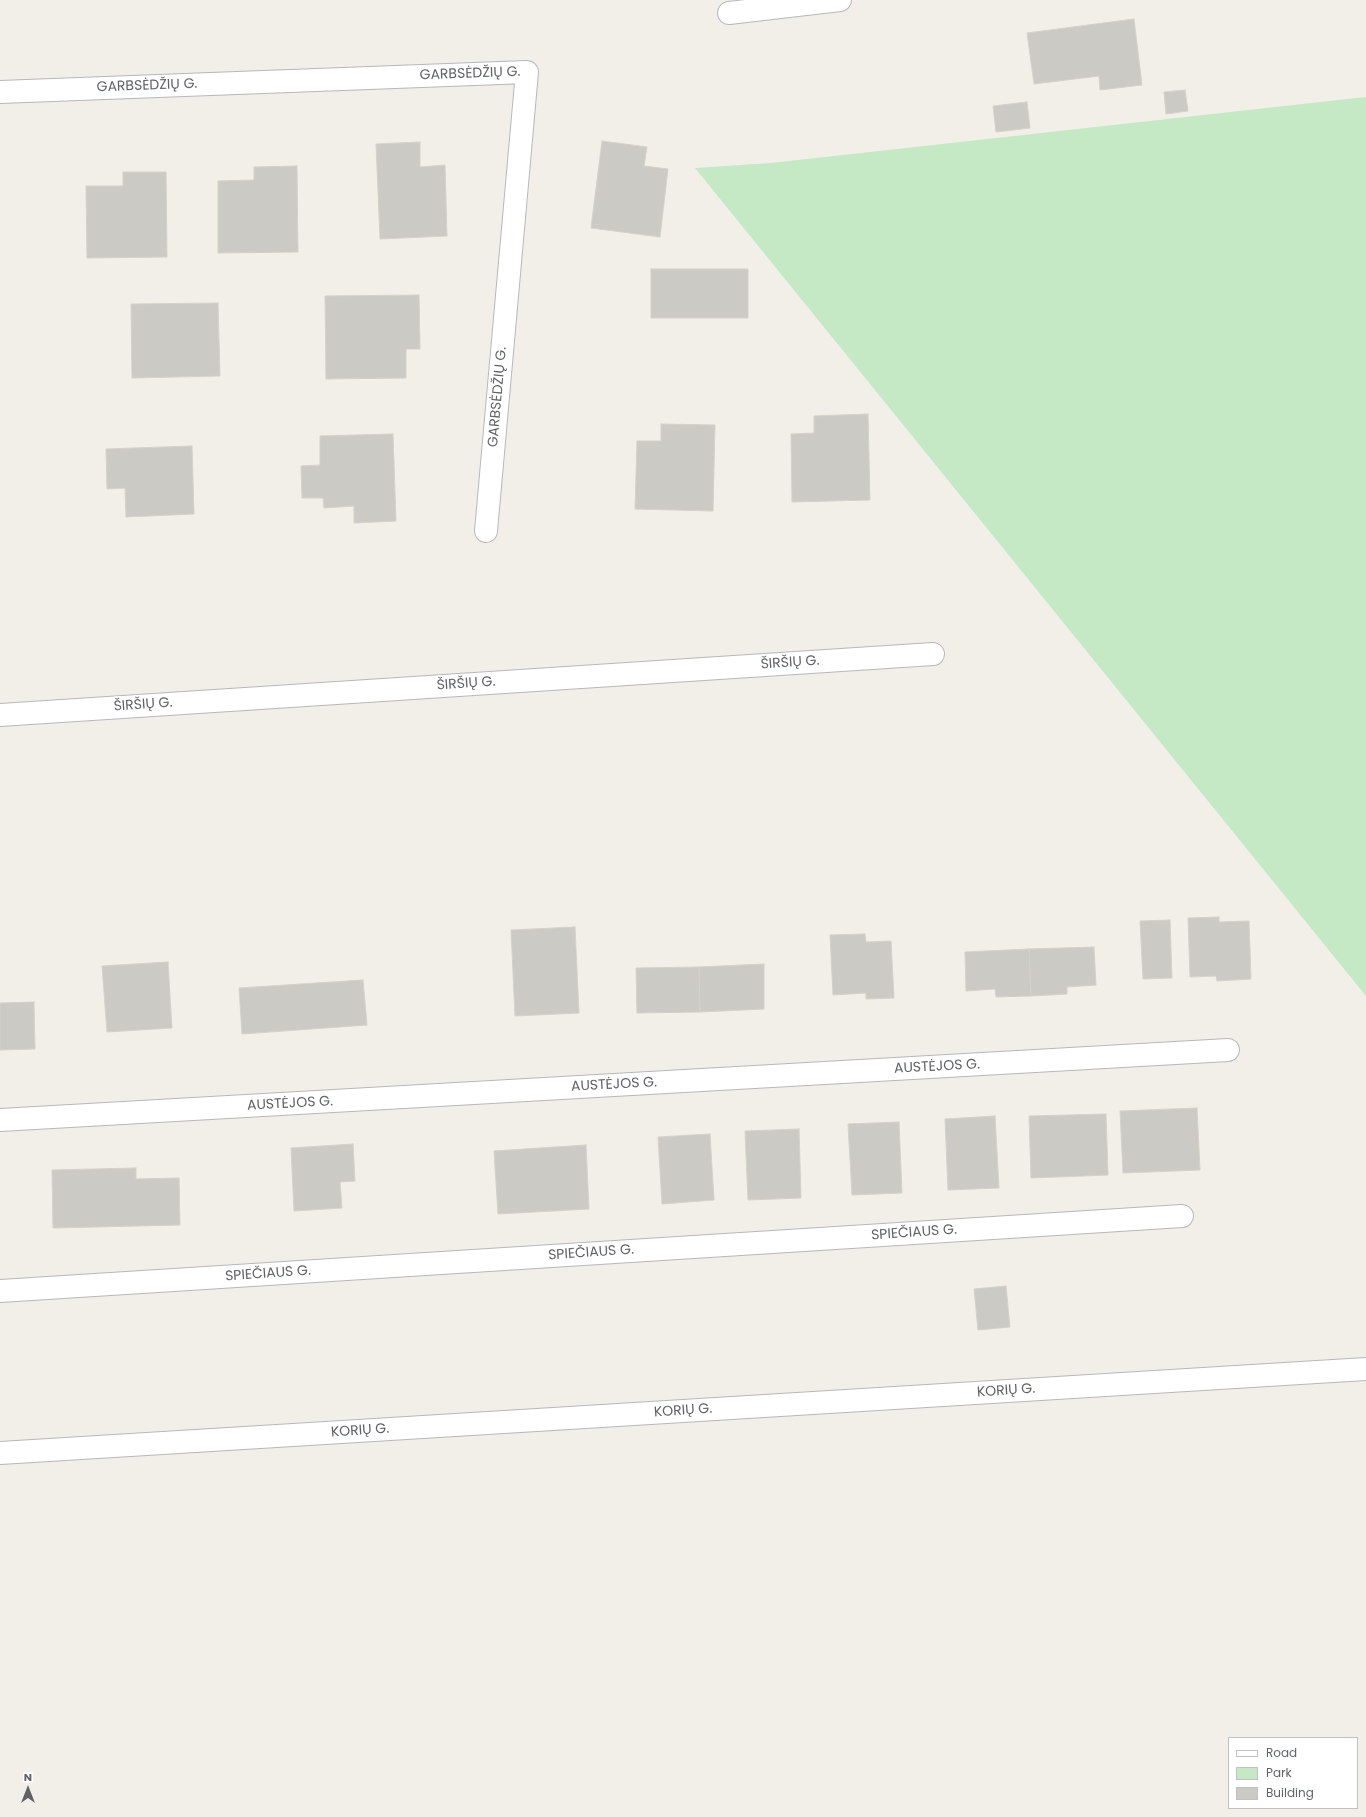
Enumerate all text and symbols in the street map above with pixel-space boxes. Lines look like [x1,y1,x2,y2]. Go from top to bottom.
street label: GARBSĖDŽIŲ G. [419,64,521,84]
street label: GARBSĖDŽIŲ G. [96,76,198,96]
street label: GARBSĖDŽIŲ G. [485,346,511,448]
street label: ŠIRŠIŲ G. [760,653,820,673]
street label: ŠIRŠIŲ G. [436,674,496,694]
street label: ŠIRŠIŲ G. [113,695,173,715]
street label: AUSTĖJOS G. [894,1056,980,1078]
street label: AUSTĖJOS G. [571,1074,657,1096]
street label: AUSTĖJOS G. [247,1093,333,1115]
street label: SPIEČIAUS G. [871,1222,957,1244]
street label: SPIEČIAUS G. [548,1242,634,1264]
street label: SPIEČIAUS G. [225,1263,311,1285]
street label: KORIŲ G. [976,1381,1036,1401]
street label: KORIŲ G. [653,1401,713,1421]
street label: KORIŲ G. [330,1421,390,1441]
legend [1228,1737,1358,1809]
text: Road [1266,1744,1297,1761]
text: Park [1266,1764,1292,1781]
north arrow [8,1769,48,1809]
text: N [24,1769,32,1785]
text: Building [1266,1784,1314,1801]

